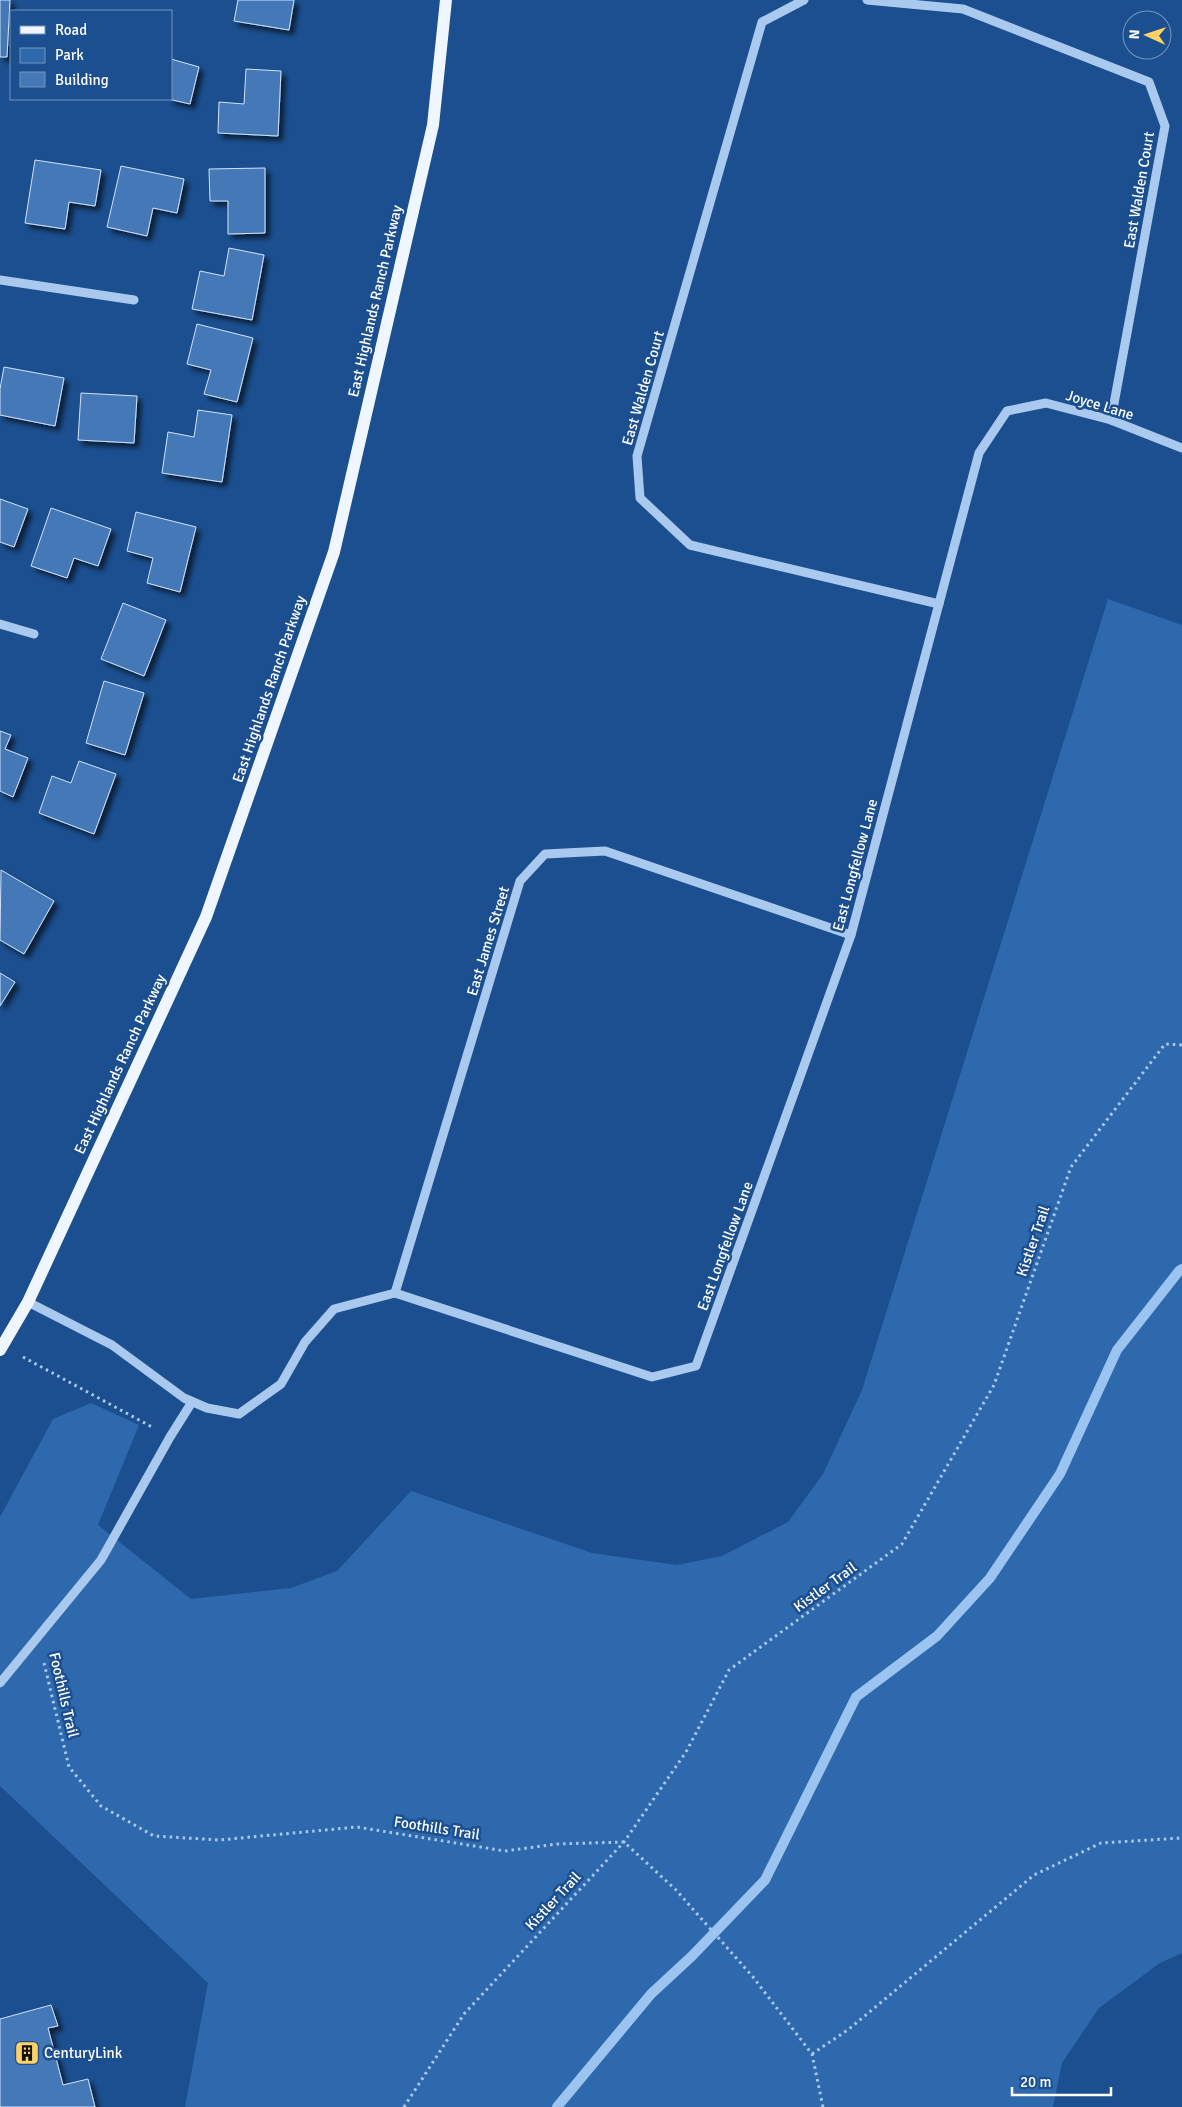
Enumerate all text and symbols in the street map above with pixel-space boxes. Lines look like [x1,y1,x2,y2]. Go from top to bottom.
legend [10,10,172,100]
north arrow [1122,10,1172,60]
text: Road [55,21,87,39]
text: N [1126,29,1143,40]
text: Park [55,46,84,64]
text: Building [55,71,109,89]
street label: East Walden Court [1120,130,1158,250]
street label: East Highlands Ranch Parkway [344,203,406,399]
street label: East Walden Court [618,329,668,447]
street label: Joyce Lane [1064,386,1136,424]
street label: East Highlands Ranch Parkway [228,593,310,785]
street label: East Longfellow Lane [829,797,881,933]
street label: East James Street [463,884,513,998]
street label: East Highlands Ranch Parkway [70,971,170,1157]
street label: East Longfellow Lane [693,1179,757,1313]
street label: Kistler Trail [1013,1203,1053,1279]
street label: Kistler Trail [790,1558,860,1616]
street label: Foothills Trail [45,1651,83,1739]
street label: Foothills Trail [393,1812,481,1844]
street label: Kistler Trail [521,1868,585,1934]
building icon: CenturyLink [14,2040,40,2066]
place label: CenturyLink [44,2044,123,2062]
scale bar [1012,2064,1111,2096]
text: 20 m [1020,2073,1051,2091]

